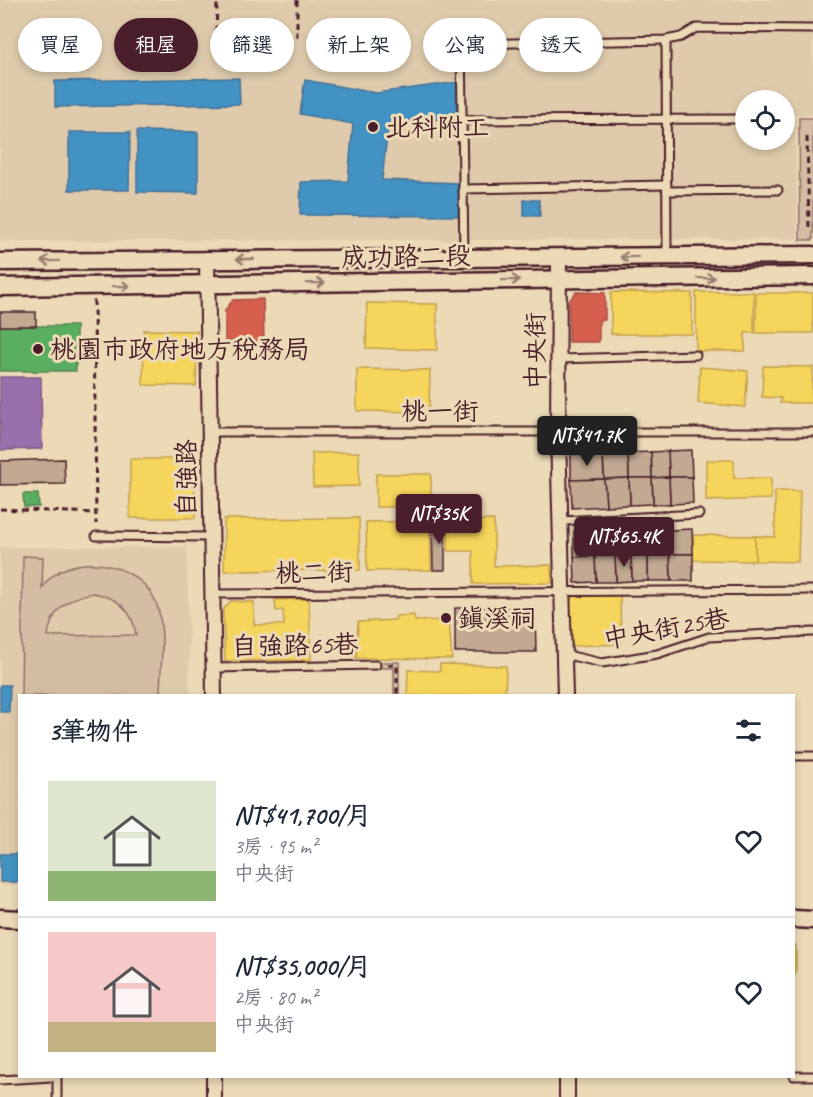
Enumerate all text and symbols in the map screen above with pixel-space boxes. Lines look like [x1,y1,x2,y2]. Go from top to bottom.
chip: 買屋 [18,18,102,72]
chip: 租屋 [114,18,198,72]
chip: 篩選 [210,18,294,72]
chip: 新上架 [306,18,411,72]
chip: 公寓 [423,18,507,72]
chip: 透天 [519,18,603,72]
map controls [735,90,795,150]
button: locate [735,90,795,150]
place label: 北科附工 [385,111,489,144]
marker: 北科附工 [366,120,380,134]
street label: 成功路二段 [341,239,471,274]
one-way arrow [619,252,639,263]
one-way arrow [235,253,255,265]
one-way arrow [40,255,60,267]
one-way arrow [696,272,716,283]
one-way arrow [501,274,521,286]
one-way arrow [306,277,326,289]
one-way arrow [111,280,131,292]
street label: 中央街 [519,312,552,390]
place label: 桃園市政府地方稅務局 [50,333,310,366]
marker: 桃園市政府地方稅務局 [31,342,45,356]
street label: 桃一街 [401,395,479,428]
pin: NT$41.7K [525,416,649,467]
text: NT$41.7K [551,423,623,448]
street label: 自強路 [170,439,203,517]
pin: NT$35K [390,494,488,545]
text: NT$35K [410,501,468,526]
pin: NT$65.4K [562,517,686,568]
text: NT$65.4K [588,524,660,549]
street label: 桃二街 [275,555,353,590]
street label: 中央街25巷 [600,601,732,656]
place label: 鎮溪祠 [458,602,536,635]
marker: 鎮溪祠 [439,611,453,625]
street label: 自強路65巷 [231,628,359,663]
icon: filters [732,714,765,747]
text: 3筆物件 [48,715,138,748]
text: NT$41,700/月 [234,799,372,832]
icon: home [96,805,168,877]
icon: heart [732,825,765,858]
text: 3房 · 95 m² [234,834,317,859]
text: 中央街 [234,861,294,886]
text: NT$35,000/月 [234,950,372,983]
icon: home [96,956,168,1028]
icon: heart [732,976,765,1009]
text: 2房 · 80 m² [234,985,317,1010]
text: 中央街 [234,1012,294,1037]

